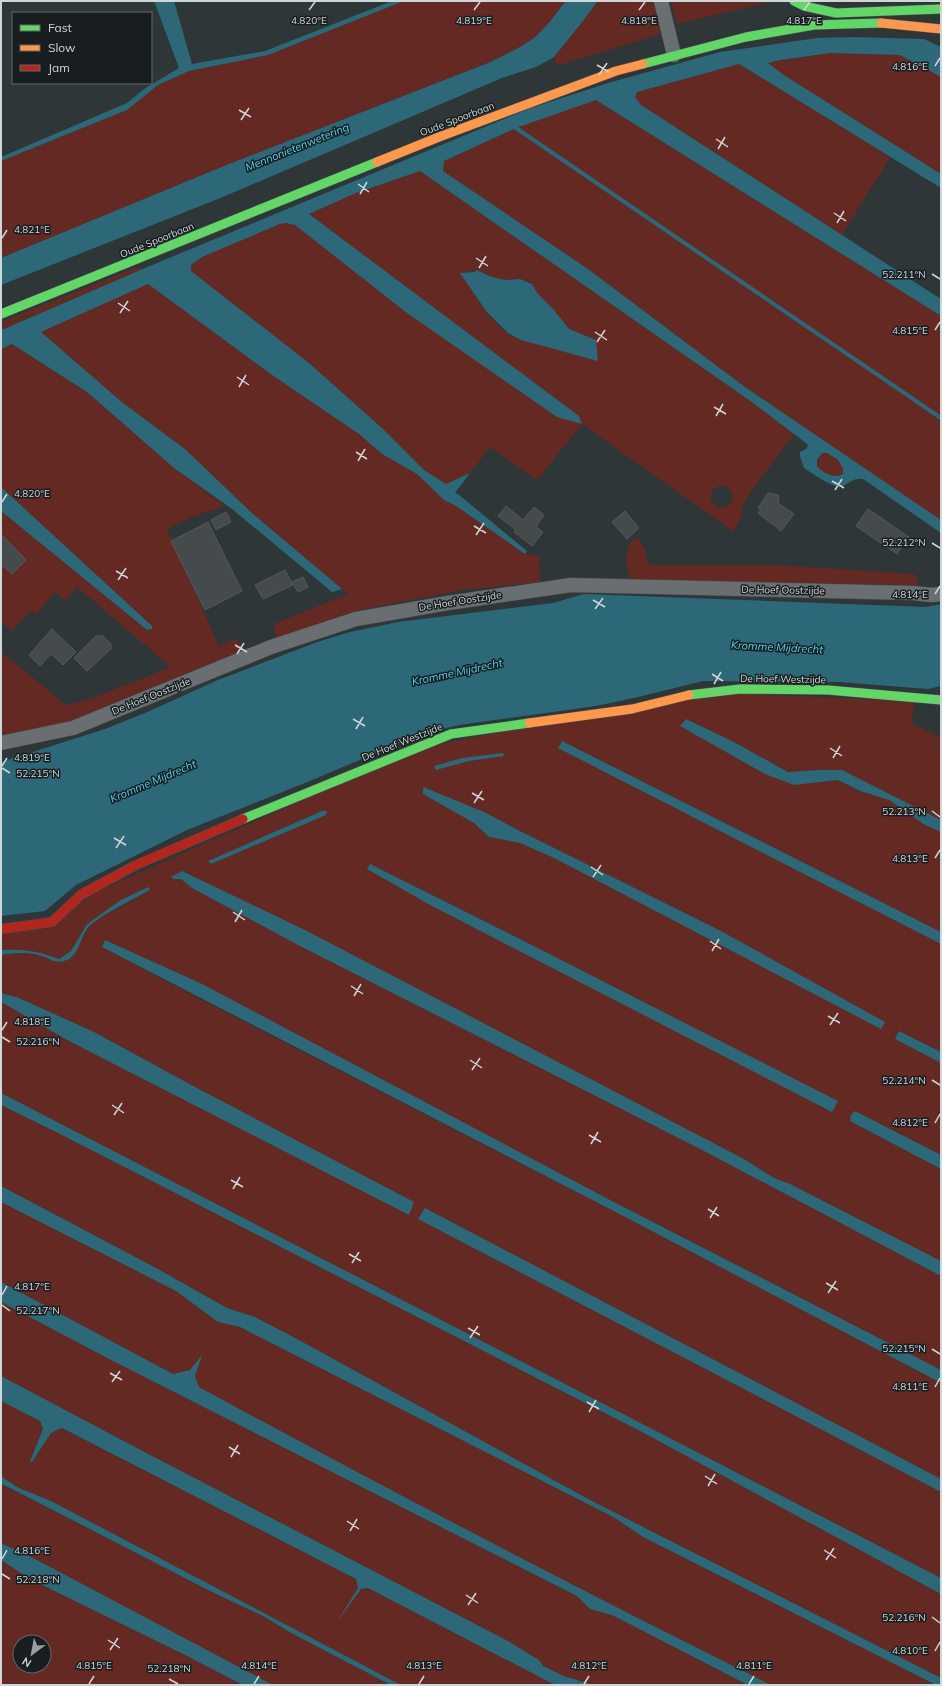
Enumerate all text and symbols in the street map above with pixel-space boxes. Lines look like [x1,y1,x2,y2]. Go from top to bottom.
legend [12,12,152,84]
text: 4.820°E [291,14,327,27]
text: 4.819°E [456,14,492,27]
text: 4.818°E [621,14,657,27]
text: 4.817°E [786,14,822,27]
text: Fast [48,20,72,35]
text: Slow [48,40,76,55]
text: Jam [48,60,70,75]
text: 4.816°E [892,60,928,73]
street label: Oude Spoorbaan [418,99,496,139]
water label: Mennonietenwetering [243,120,351,174]
street label: Oude Spoorbaan [118,219,196,261]
text: 4.821°E [14,223,50,236]
text: 52.211°N [882,268,926,281]
text: 4.815°E [892,324,928,337]
text: 4.820°E [14,487,50,500]
text: 52.212°N [882,536,926,549]
street label: De Hoef Oostzijde [741,583,825,597]
street label: De Hoef Oostzijde [418,588,502,614]
text: 4.814°E [892,588,928,601]
water label: Kromme Mijdrecht [731,638,825,656]
water label: Kromme Mijdrecht [410,655,505,688]
street label: De Hoef Westzijde [740,672,826,686]
street label: De Hoef Oostzijde [110,674,192,718]
street label: De Hoef Westzijde [360,720,444,764]
text: 4.819°E [14,751,50,764]
water label: Kromme Mijdrecht [108,756,199,805]
text: 52.215°N [16,767,60,780]
text: 52.213°N [882,805,926,818]
text: 4.813°E [892,852,928,865]
text: 4.818°E [14,1015,50,1028]
text: 52.216°N [16,1035,60,1048]
text: 52.214°N [882,1074,926,1087]
text: 4.812°E [892,1116,928,1129]
text: 4.817°E [14,1280,50,1293]
text: 52.217°N [16,1304,60,1317]
text: 52.215°N [882,1342,926,1355]
text: 4.811°E [892,1380,928,1393]
text: 4.816°E [14,1544,50,1557]
text: 52.218°N [16,1573,60,1586]
text: 52.216°N [882,1611,926,1624]
north arrow [12,1634,52,1674]
text: 4.810°E [892,1644,928,1657]
text: N [19,1654,34,1671]
text: 4.815°E [76,1659,112,1672]
text: 4.814°E [241,1659,277,1672]
text: 4.813°E [406,1659,442,1672]
text: 4.812°E [571,1659,607,1672]
text: 4.811°E [736,1659,772,1672]
text: 52.218°N [147,1662,191,1675]

